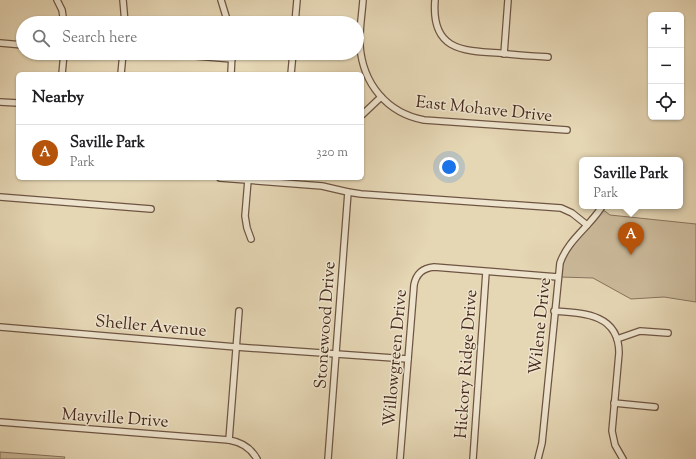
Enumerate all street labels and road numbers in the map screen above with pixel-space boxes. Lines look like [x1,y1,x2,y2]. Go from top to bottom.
street label: East Mohave Drive [414,91,553,129]
street label: Stonewood Drive [310,261,342,390]
street label: Wilene Drive [524,276,558,376]
street label: Willowgreen Drive [378,288,414,428]
street label: Hickory Ridge Drive [450,289,484,440]
street label: Sheller Avenue [94,310,208,344]
street label: Mayville Drive [61,403,169,435]

